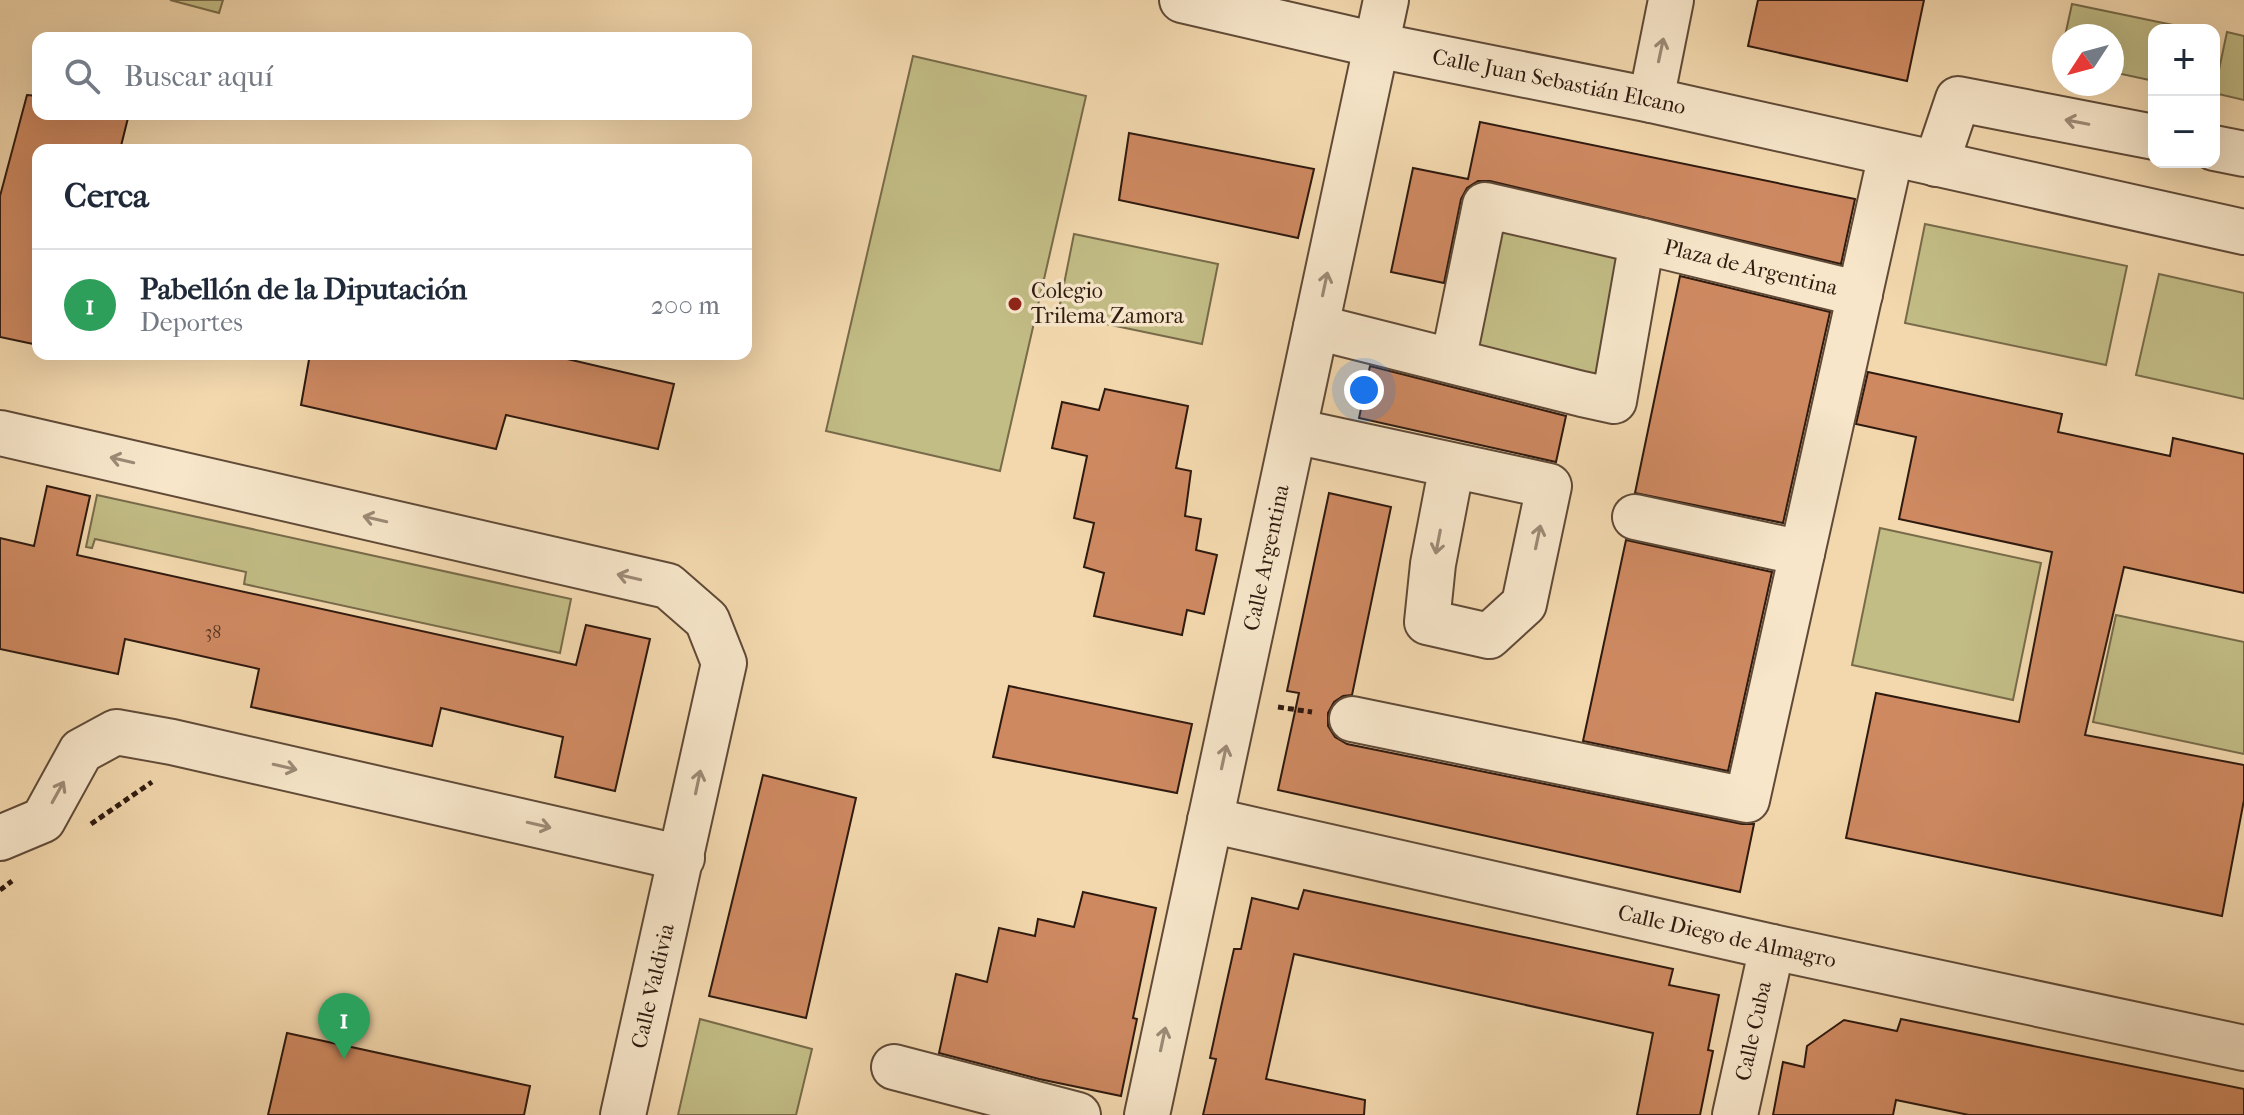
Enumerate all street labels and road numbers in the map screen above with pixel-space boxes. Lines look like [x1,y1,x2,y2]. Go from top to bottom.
street label: Calle Juan Sebastián Elcano [1430,44,1688,120]
street label: Plaza de Argentina [1661,234,1841,301]
street label: Calle Argentina [1238,481,1295,633]
street label: Calle Diego de Almagro [1615,900,1839,973]
street label: Calle Valdivia [626,920,680,1051]
street label: Calle Cuba [1730,978,1777,1083]

